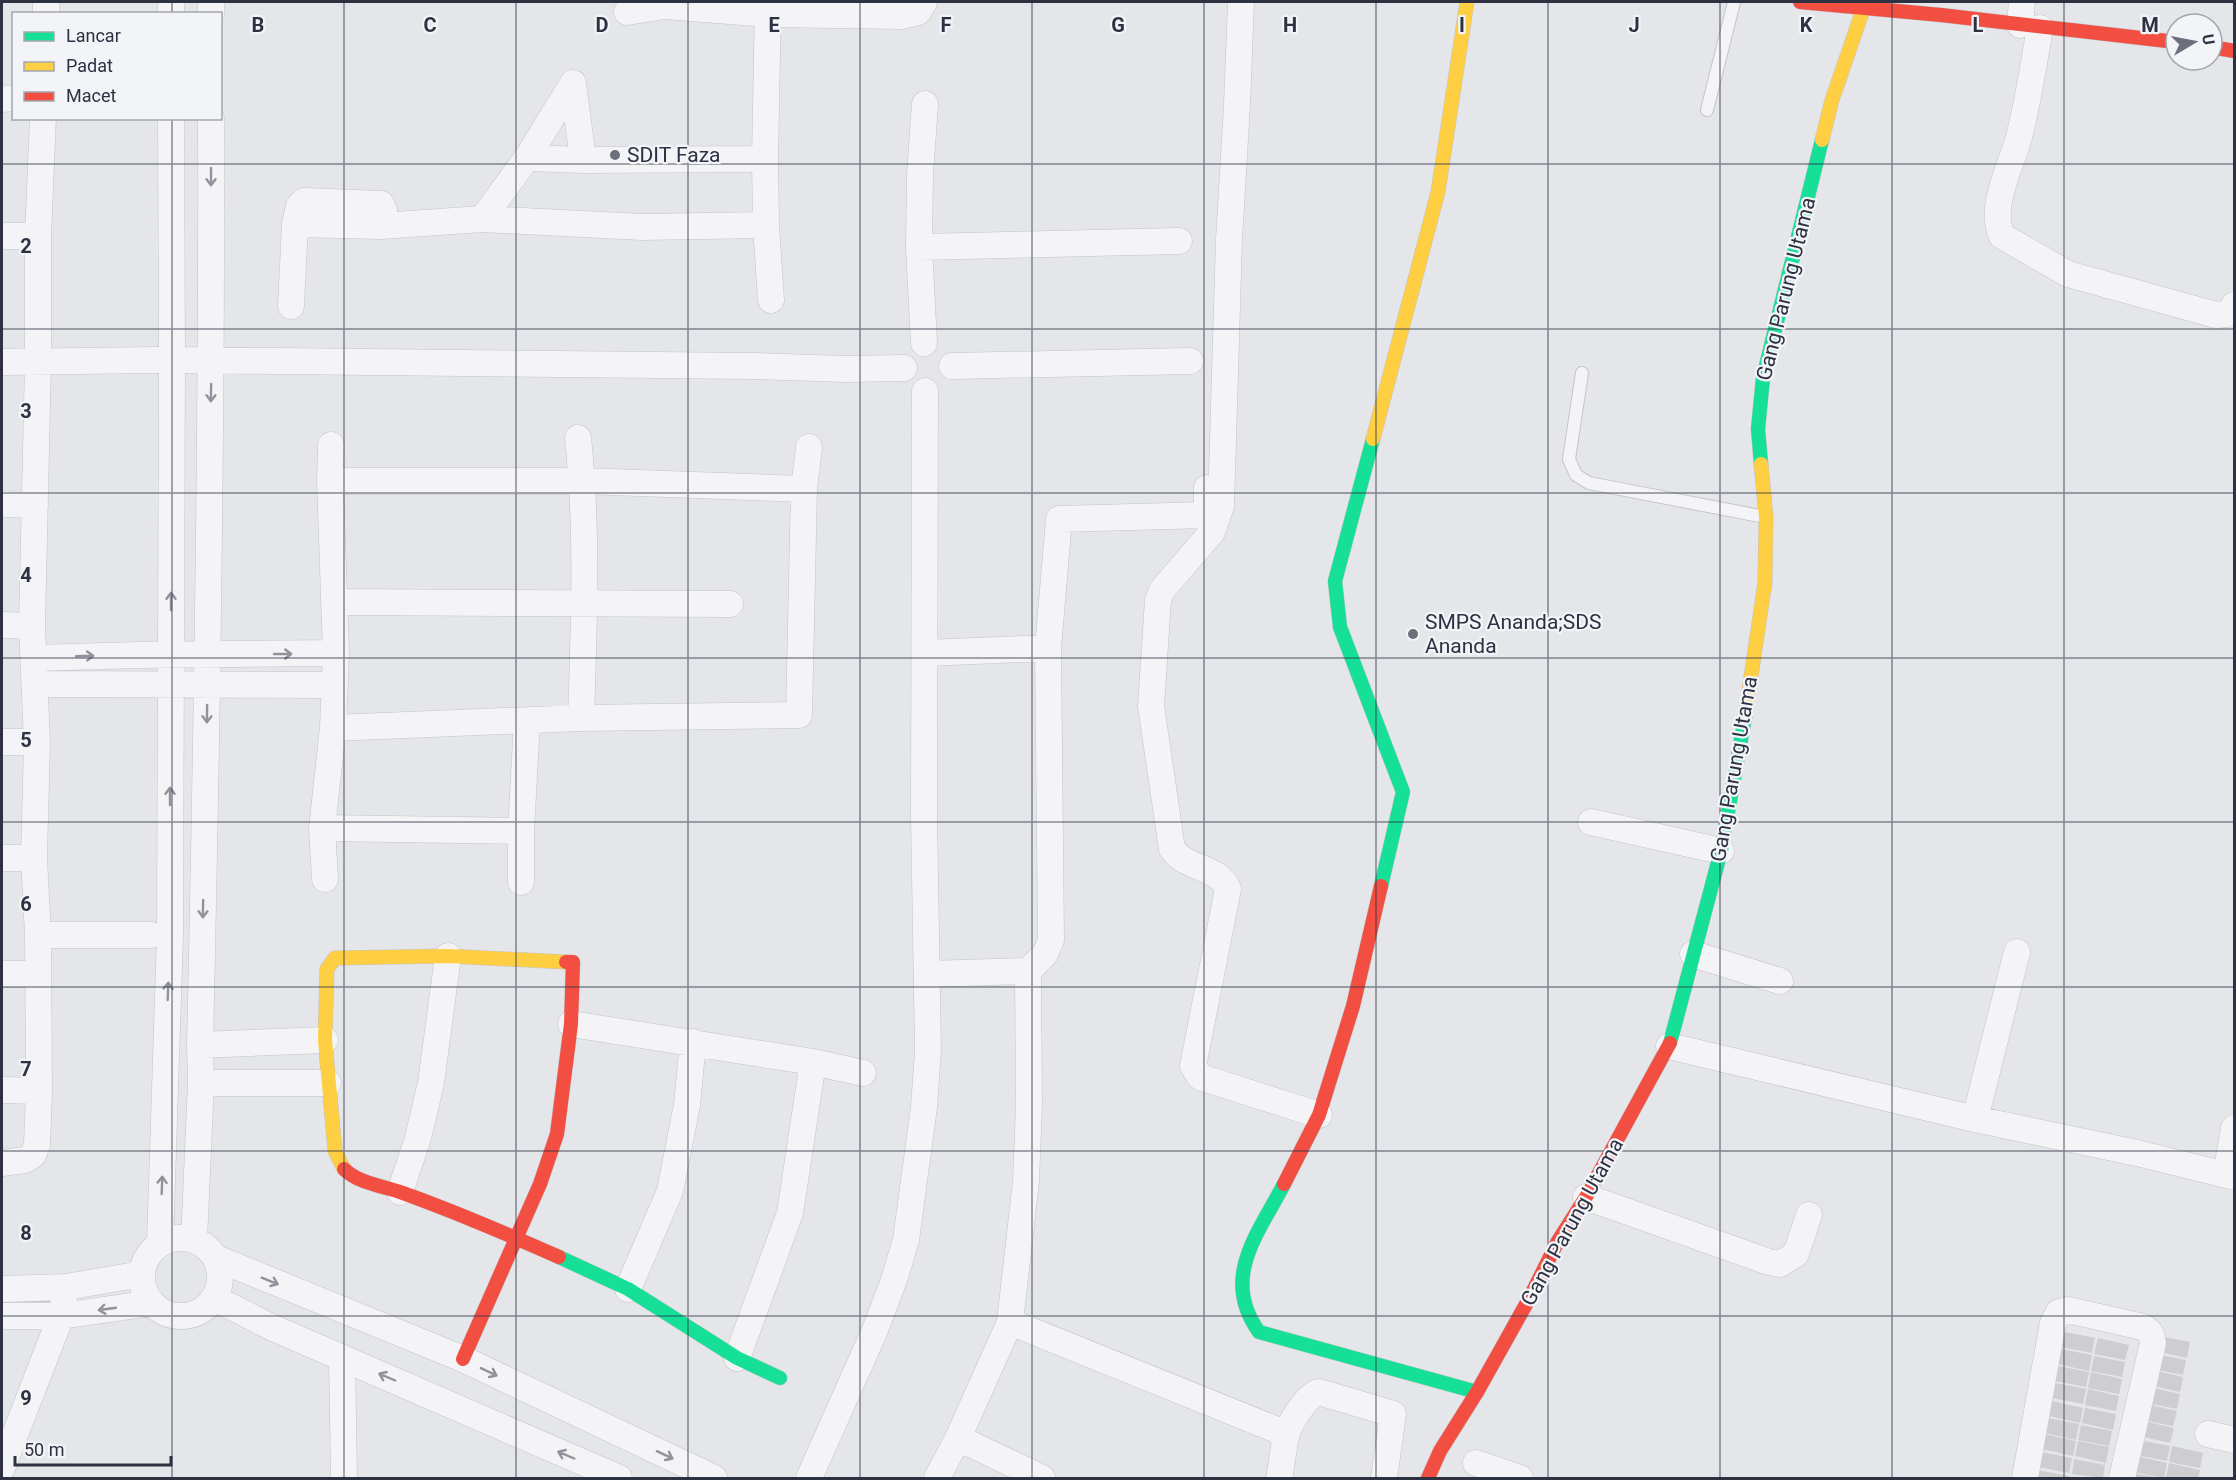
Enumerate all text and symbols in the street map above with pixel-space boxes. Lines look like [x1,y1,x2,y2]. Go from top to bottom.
legend [12,12,222,120]
north arrow [2164,12,2224,72]
text: B [252,13,264,37]
text: C [423,13,437,37]
text: D [596,13,609,37]
text: E [768,13,780,37]
text: F [941,13,952,37]
text: G [1111,13,1125,37]
text: H [1283,13,1297,37]
text: I [1459,13,1465,37]
text: J [1628,13,1640,37]
text: K [1800,13,1813,37]
text: L [1973,13,1984,37]
text: M [2141,13,2159,37]
text: Lancar [66,25,121,46]
text: U [2198,33,2219,46]
text: Padat [66,55,113,76]
text: Macet [66,85,116,106]
place label: SDIT Faza [627,143,721,167]
marker: SDIT Faza [608,148,622,162]
one-way arrow [205,166,217,186]
street label: Gang Parung Utama [1752,195,1820,383]
text: 2 [20,234,32,258]
one-way arrow [205,382,217,402]
text: 3 [20,399,32,423]
text: 4 [20,563,32,587]
one-way arrow [166,591,177,611]
place label: SMPS Ananda;SDS Ananda [1425,610,1601,658]
marker: SMPS Ananda;SDS Ananda [1406,627,1420,641]
one-way arrow [273,648,293,660]
one-way arrow [75,650,95,662]
street label: Gang Parung Utama [1706,674,1762,864]
one-way arrow [201,703,213,723]
text: 5 [20,728,32,752]
one-way arrow [164,786,176,806]
text: 6 [20,892,32,916]
one-way arrow [197,898,209,918]
one-way arrow [162,981,174,1001]
text: 7 [20,1057,32,1081]
street label: Gang Parung Utama [1516,1134,1628,1310]
one-way arrow [156,1176,167,1196]
text: 8 [20,1221,32,1245]
one-way arrow [261,1276,279,1287]
one-way arrow [97,1304,117,1315]
one-way arrow [480,1366,498,1378]
one-way arrow [378,1371,396,1383]
text: 9 [20,1386,32,1410]
scale bar [15,1429,171,1467]
text: 50 m [24,1439,64,1460]
one-way arrow [557,1449,575,1460]
one-way arrow [656,1450,674,1462]

